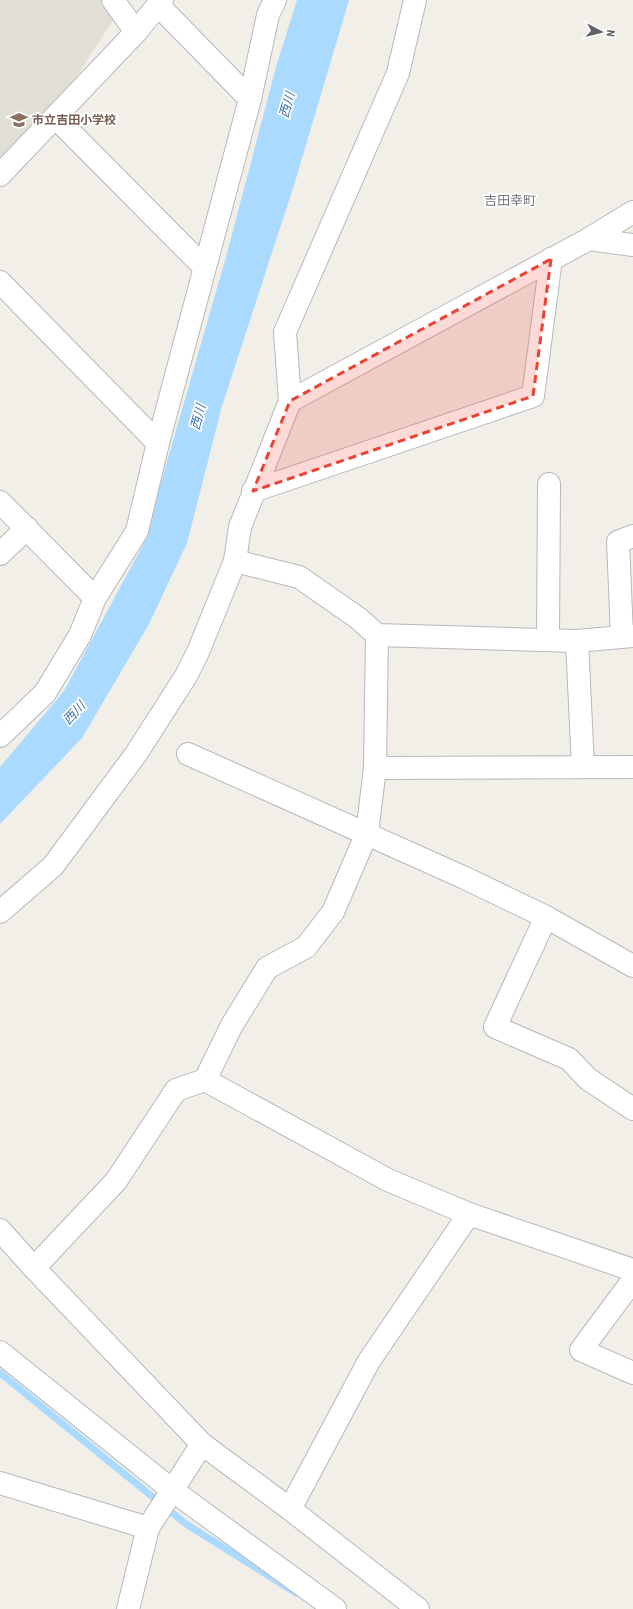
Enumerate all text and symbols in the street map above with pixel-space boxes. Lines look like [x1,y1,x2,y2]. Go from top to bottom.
north arrow [581,12,621,52]
text: N [604,29,617,38]
water label: 西川 [276,89,298,120]
school or university icon: 市立吉田小学校 [9,110,29,130]
place label: 市立吉田小学校 [32,113,116,127]
district label: 吉田幸町 [484,193,536,208]
water label: 西川 [187,401,209,432]
water label: 西川 [60,697,90,728]

